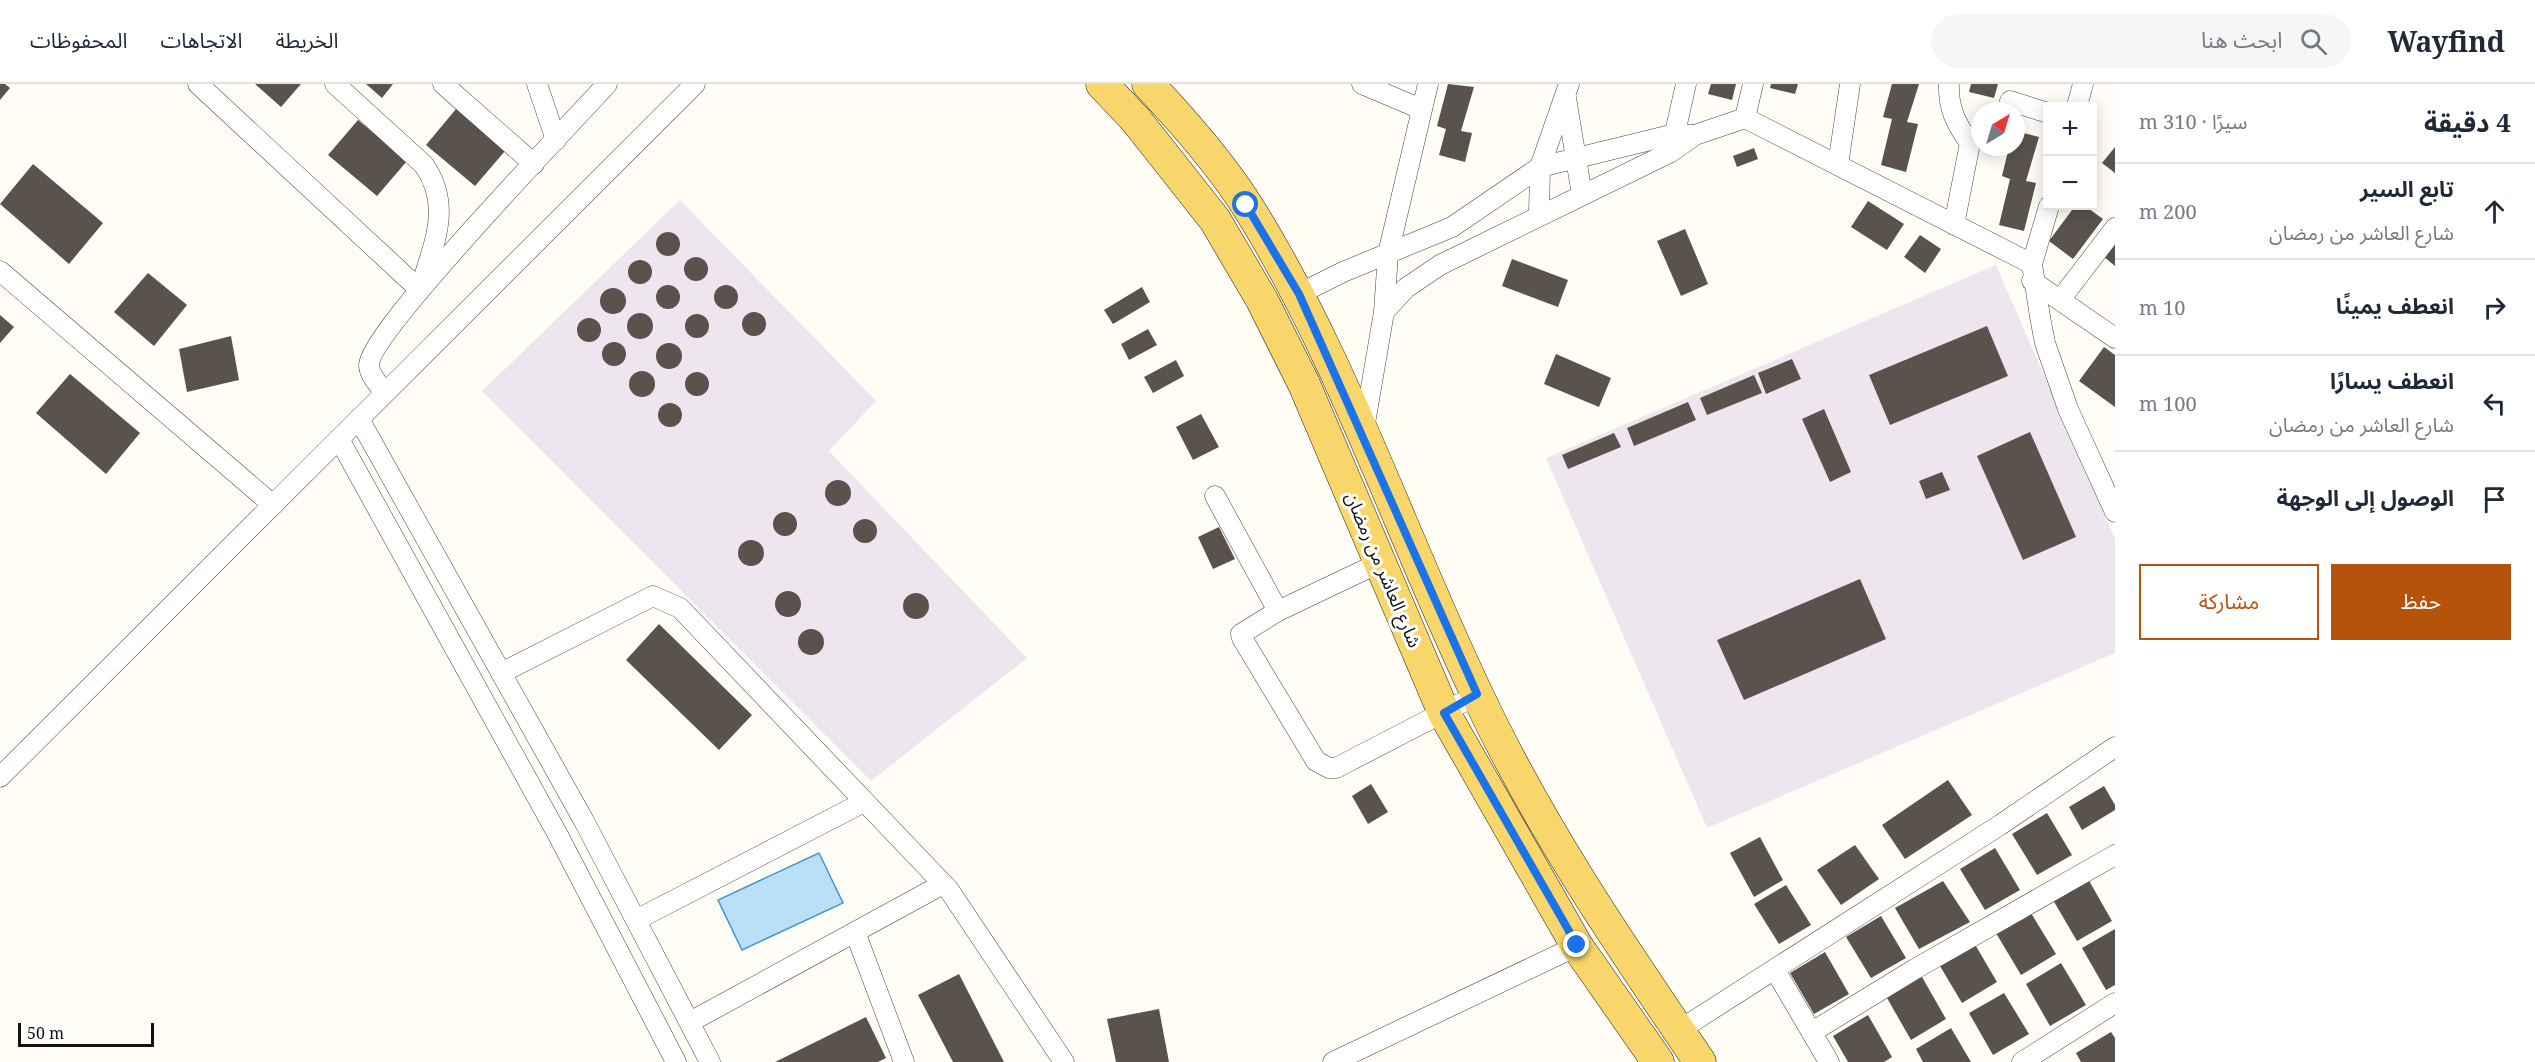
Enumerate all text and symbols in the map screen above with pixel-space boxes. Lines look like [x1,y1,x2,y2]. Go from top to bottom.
search box [1931,14,2351,68]
text: Wayfind [2387,22,2505,60]
text: ابحث هنا [2201,24,2282,54]
icon: search [2297,25,2330,58]
text: المحفوظات [30,26,127,54]
text: الاتجاهات [160,26,242,54]
text: الخريطة [275,26,338,54]
north arrow [1971,102,2025,156]
map controls [2043,102,2097,210]
button: + [2043,102,2097,156]
text: 4 دقيقة [2424,104,2511,140]
text: سيرًا · 310 m [2139,108,2247,135]
button: − [2043,156,2097,210]
text: تابع السير [2360,173,2454,203]
route start [1232,191,1258,217]
icon: ahead [2478,195,2511,228]
text: 200 m [2139,198,2197,225]
text: شارع العاشر من رمضان [2269,219,2454,246]
text: انعطف يمينًا [2336,290,2454,320]
icon: right [2478,291,2511,324]
text: 10 m [2139,294,2185,321]
text: انعطف يسارًا [2330,365,2454,395]
icon: left [2478,387,2511,420]
text: 100 m [2139,390,2197,417]
text: شارع العاشر من رمضان [2269,411,2454,438]
text: الوصول إلى الوجهة [2276,482,2454,512]
icon: arrive [2478,483,2511,516]
street label: شارع العاشر من رمضان [1338,488,1428,652]
button: مشاركة [2139,564,2319,640]
button: حفظ [2331,564,2511,640]
route end [1563,931,1589,957]
scale bar [18,1020,154,1048]
text: 50 m [27,1022,64,1044]

